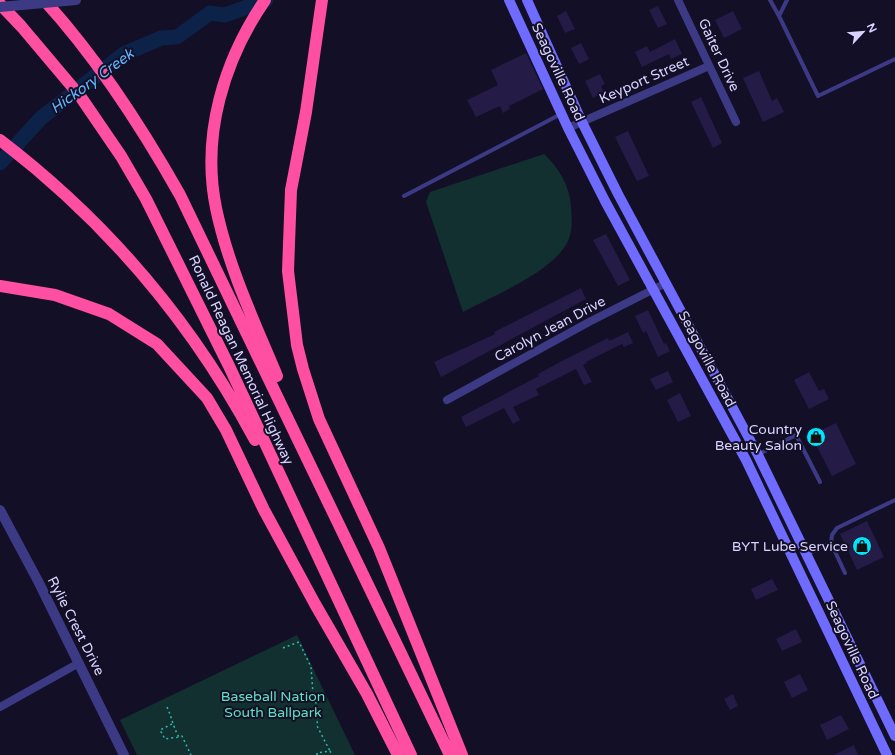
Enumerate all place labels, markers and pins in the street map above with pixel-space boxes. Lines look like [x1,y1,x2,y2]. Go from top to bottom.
place label: Country Beauty Salon [715,421,802,454]
shop icon: Country Beauty Salon [805,426,827,448]
shop icon: BYT Lube Service [851,535,873,557]
place label: BYT Lube Service [732,538,848,555]

